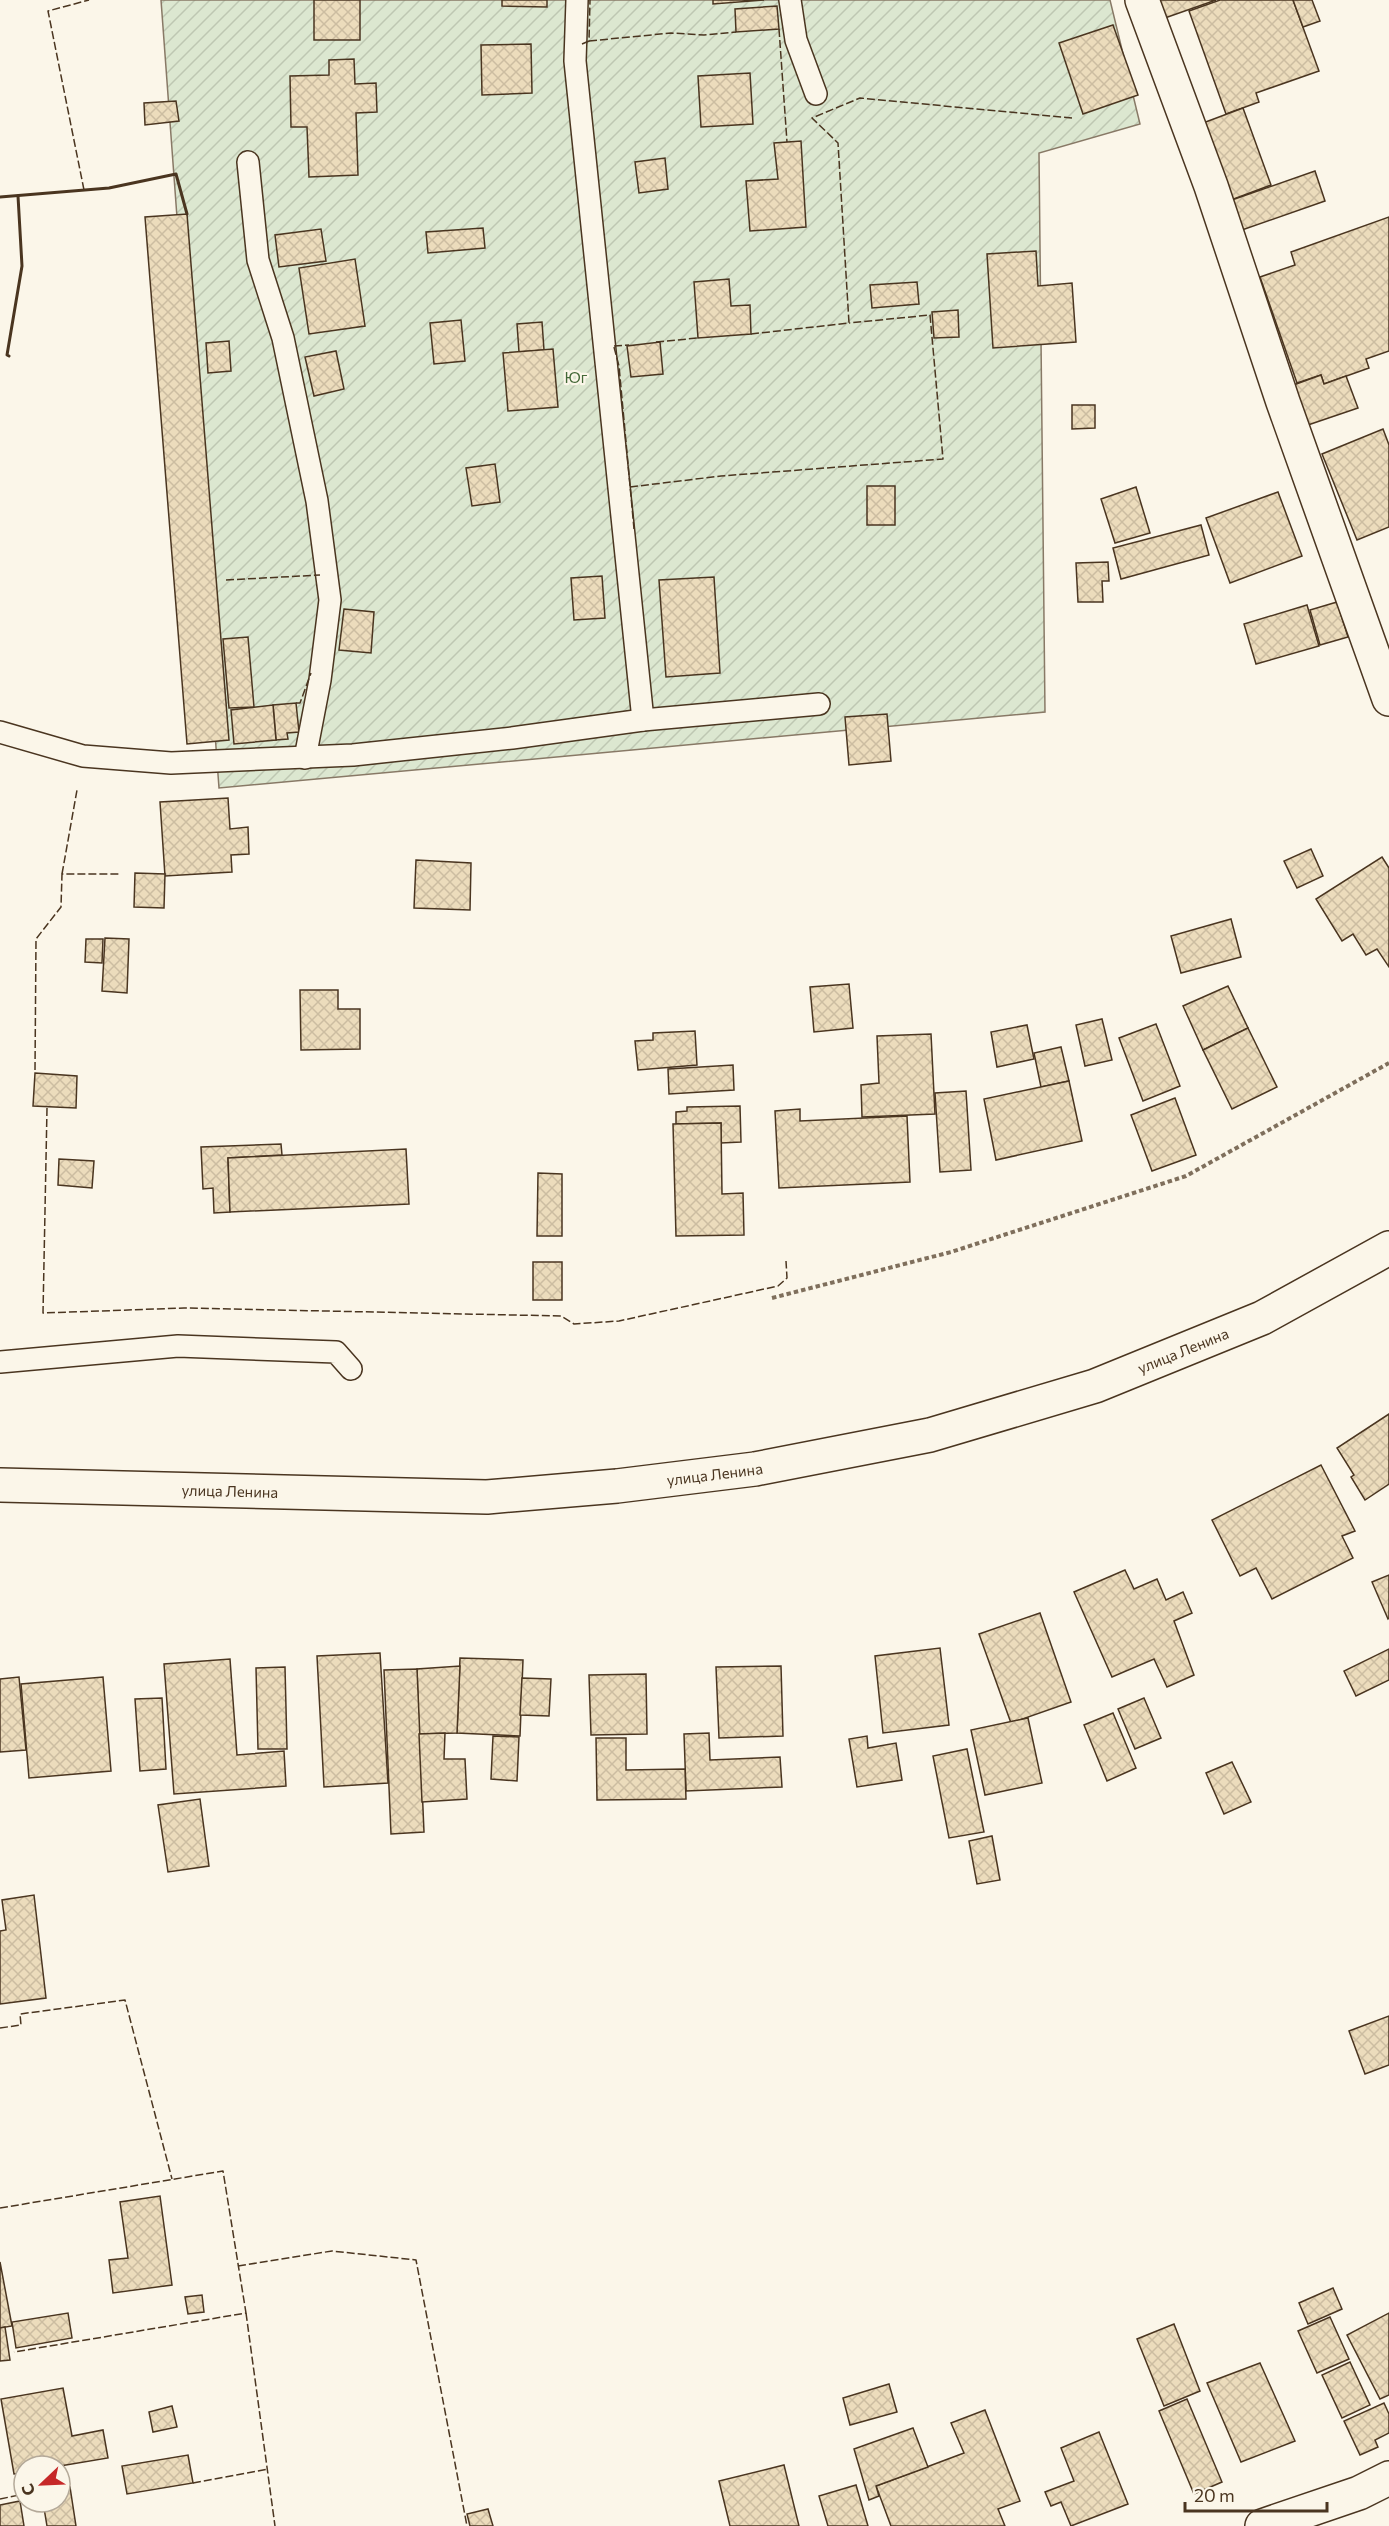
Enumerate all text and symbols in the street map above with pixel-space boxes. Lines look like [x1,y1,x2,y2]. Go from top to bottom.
park label: Юг [565,368,588,386]
street label: улица Ленина [1135,1324,1231,1377]
street label: улица Ленина [666,1459,764,1489]
street label: улица Ленина [181,1480,278,1501]
north arrow [12,2454,72,2514]
scale bar [1185,2475,1328,2513]
text: С [17,2481,39,2499]
text: 20 m [1194,2484,1235,2506]

